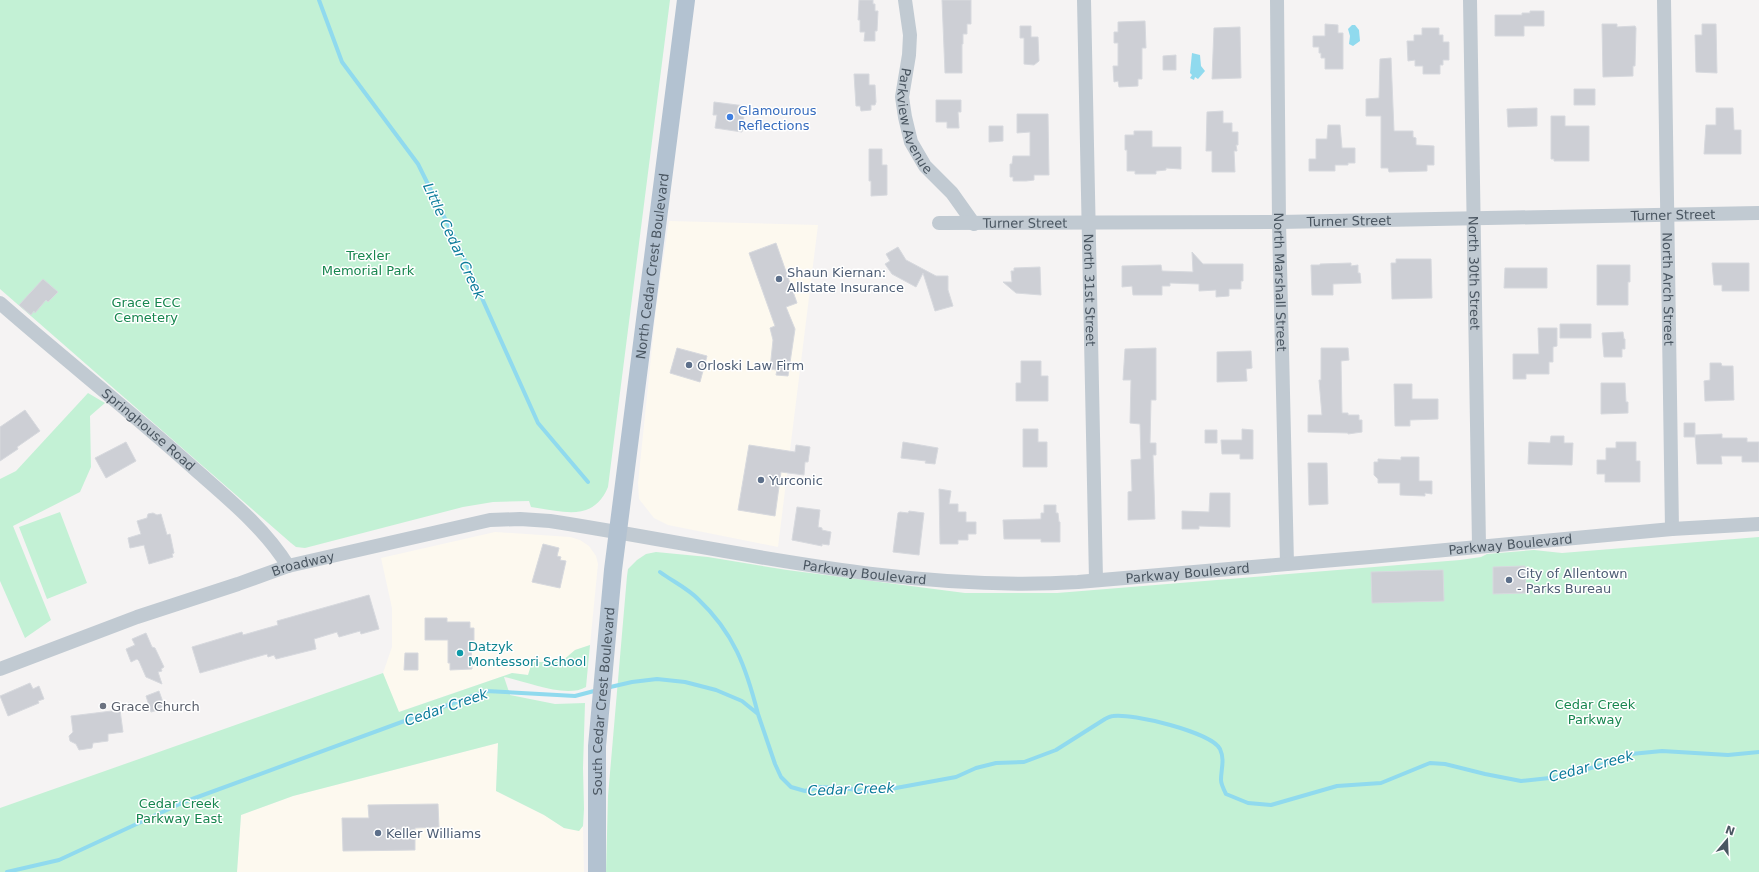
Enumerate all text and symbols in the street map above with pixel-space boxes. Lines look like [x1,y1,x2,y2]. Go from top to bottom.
street label: Parkview Avenue [894,67,936,177]
place label: Glamourous Reflections [738,103,817,133]
marker: Glamourous Reflections [725,112,735,122]
street label: North Cedar Crest Boulevard [633,172,671,360]
water label: Little Cedar Creek [420,180,488,303]
street label: Turner Street [1629,206,1715,223]
street label: North Marshall Street [1271,212,1290,352]
street label: Turner Street [1306,212,1391,229]
street label: Turner Street [982,215,1067,230]
street label: North 30th Street [1466,216,1483,330]
street label: North Arch Street [1660,232,1677,346]
street label: North 31st Street [1081,233,1099,346]
park label: Trexler Memorial Park [322,248,415,278]
place label: Shaun Kiernan: Allstate Insurance [787,265,904,295]
marker: Shaun Kiernan: Allstate Insurance [774,274,784,284]
park label: Grace ECC Cemetery [111,295,181,325]
place label: Orloski Law Firm [697,358,804,373]
marker: Orloski Law Firm [684,360,694,370]
street label: Springhouse Road [99,385,198,473]
place label: Yurconic [768,473,823,488]
marker: Yurconic [756,475,766,485]
street label: Parkway Boulevard [1448,531,1573,557]
street label: Broadway [269,548,336,579]
street label: Parkway Boulevard [802,557,927,587]
street label: Parkway Boulevard [1125,560,1250,585]
place label: City of Allentown - Parks Bureau [1517,566,1628,596]
marker: City of Allentown - Parks Bureau [1504,575,1514,585]
street label: South Cedar Crest Boulevard [590,606,617,795]
place label: Datzyk Montessori School [468,639,586,669]
marker: Datzyk Montessori School [455,648,465,658]
water label: Cedar Creek [402,685,491,729]
park label: Cedar Creek Parkway [1555,697,1636,727]
place label: Grace Church [111,699,200,714]
marker: Grace Church [98,701,108,711]
water label: Cedar Creek [1547,747,1636,785]
water label: Cedar Creek [807,779,896,799]
park label: Cedar Creek Parkway East [136,796,222,826]
north arrow [1707,820,1747,860]
text: N [1724,823,1737,839]
place label: Keller Williams [386,826,481,841]
marker: Keller Williams [373,828,383,838]

